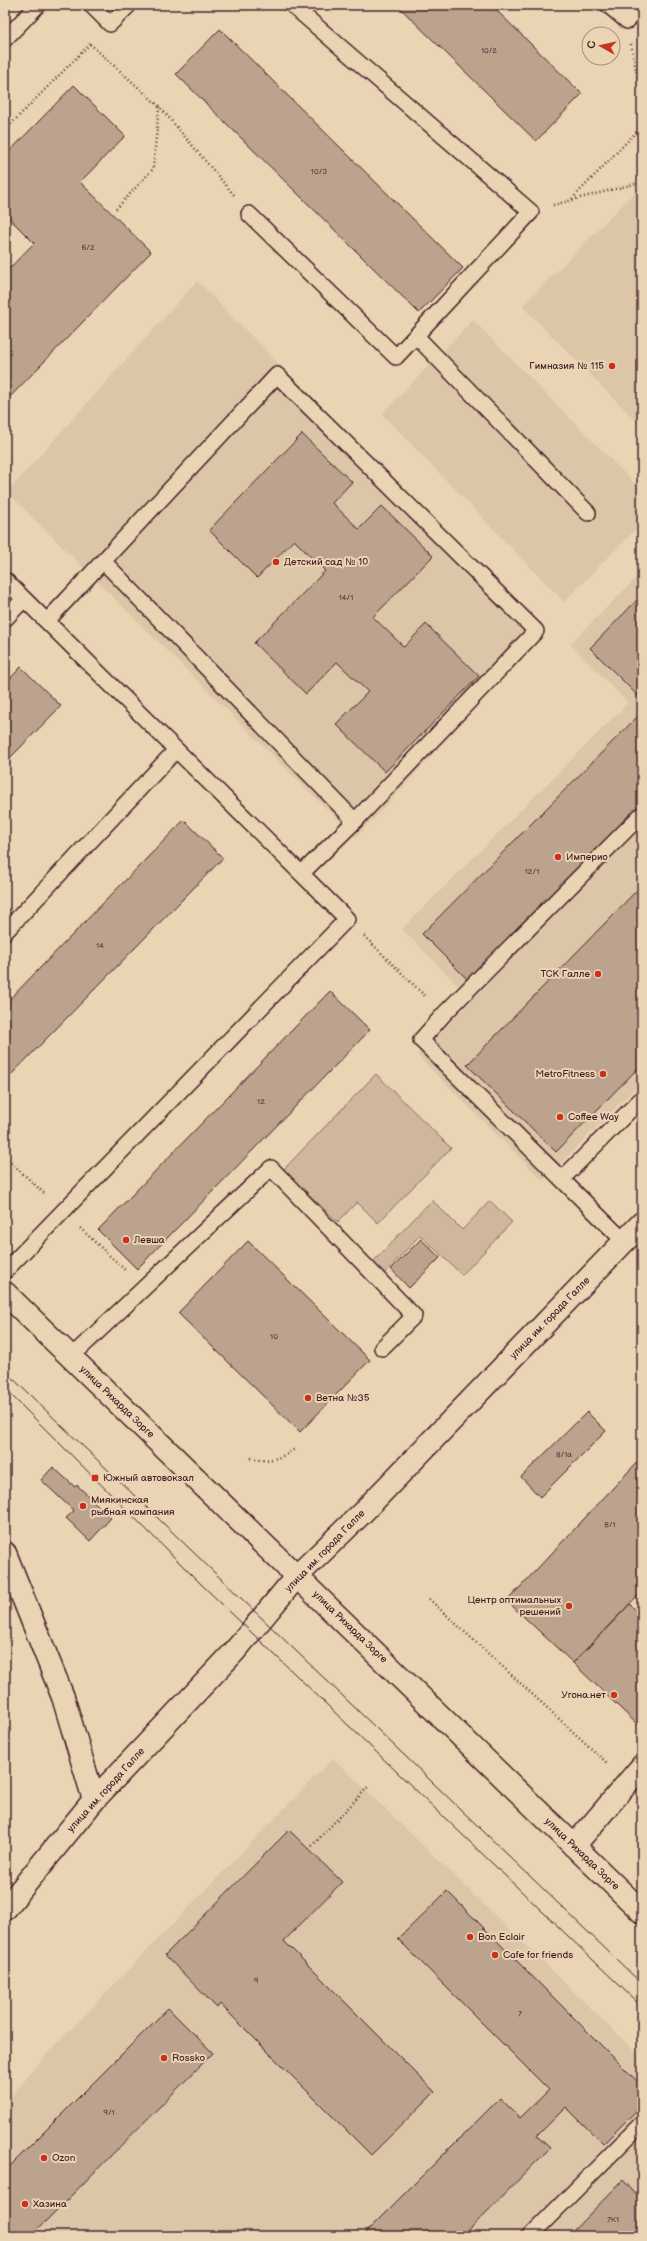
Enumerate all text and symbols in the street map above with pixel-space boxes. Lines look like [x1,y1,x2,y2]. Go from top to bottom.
north arrow [581,26,621,66]
text: С [585,40,599,49]
house number: 10/2 [481,46,497,55]
house number: 10/3 [311,167,327,176]
house number: 6/2 [81,243,95,252]
place label: Гимназия № 115 [529,360,604,372]
marker: Гимназия № 115 [607,361,617,371]
place label: Детский сад № 10 [284,556,368,568]
marker: Детский сад № 10 [271,557,281,567]
house number: 14/1 [339,593,353,602]
place label: Империо [566,851,608,863]
marker: Империо [553,852,563,862]
house number: 12/1 [525,867,539,876]
house number: 14 [96,941,104,950]
place label: ТСК Галле [540,968,590,980]
marker: ТСК Галле [593,969,603,979]
place label: MetroFitness [535,1068,595,1080]
marker: MetroFitness [598,1069,608,1079]
house number: 12 [257,1097,265,1106]
place label: Coffee Way [568,1111,619,1123]
marker: Coffee Way [555,1112,565,1122]
place label: Левша [133,1234,165,1246]
marker: Левша [121,1235,131,1245]
street label: улица им. города Галле [508,1274,593,1362]
house number: 10 [270,1332,278,1341]
street label: улица Рихарда Зорге [77,1363,157,1441]
place label: Ветна №35 [316,1392,370,1404]
marker: Ветна №35 [303,1393,313,1403]
house number: 8/1а [556,1450,572,1459]
place label: Южный автовокзал [103,1472,194,1484]
marker: Южный автовокзал [90,1473,100,1483]
place label: Миякинская рыбная компания [91,1494,175,1518]
marker: Миякинская рыбная компания [78,1501,88,1511]
street label: улица им. города Галле [283,1507,368,1595]
house number: 8/1 [604,1520,616,1529]
street label: улица Рихарда Зорге [310,1588,390,1666]
place label: Центр оптимальных решений [467,1594,561,1618]
marker: Центр оптимальных решений [564,1601,574,1611]
place label: Угона.нет [561,1689,606,1701]
marker: Угона.нет [609,1690,619,1700]
street label: улица им. города Галле [65,1745,147,1835]
street label: улица Рихарда Зорге [542,1815,622,1893]
place label: Bon Eclair [478,1931,525,1943]
marker: Bon Eclair [465,1932,475,1942]
place label: Cafe for friends [503,1949,573,1961]
marker: Cafe for friends [490,1950,500,1960]
house number: 9 [254,1976,259,1985]
house number: 7 [518,2009,522,2018]
place label: Rossko [172,2052,205,2064]
marker: Rossko [159,2053,169,2063]
house number: 9/1 [103,2108,115,2117]
place label: Ozon [52,2152,76,2164]
marker: Ozon [39,2153,49,2163]
place label: Хазина [33,2198,67,2210]
marker: Хазина [20,2199,30,2209]
house number: 7К1 [607,2215,619,2224]

